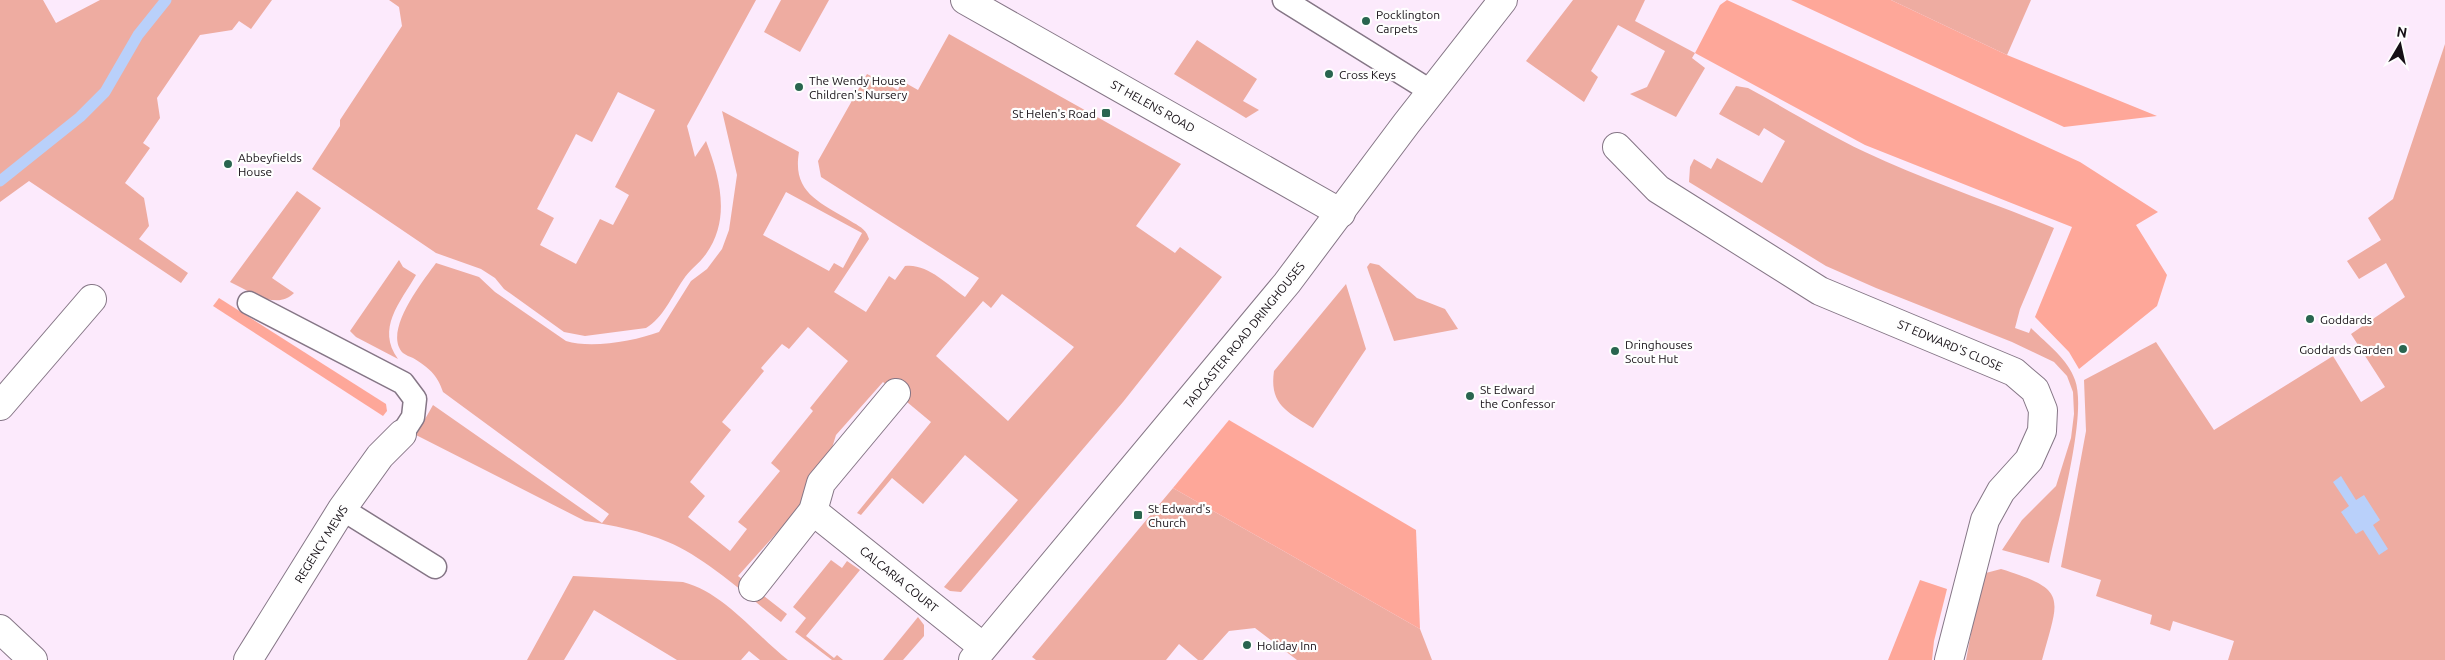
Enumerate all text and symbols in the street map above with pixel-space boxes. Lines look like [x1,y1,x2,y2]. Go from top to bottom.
place label: Pocklington Carpets [1376,8,1440,35]
marker: Pocklington Carpets [1360,15,1372,27]
north arrow [2375,20,2425,70]
text: N [2396,23,2408,41]
marker: Cross Keys [1323,68,1335,80]
place label: Cross Keys [1339,68,1396,81]
place label: The Wendy House Children's Nursery [809,74,908,101]
street label: ST HELENS ROAD [1109,77,1197,135]
marker: The Wendy House Children's Nursery [793,81,805,93]
place label: St Helen's Road [1012,107,1096,120]
marker: St Helen's Road [1100,107,1112,119]
place label: Abbeyfields House [238,151,302,178]
marker: Abbeyfields House [222,158,234,170]
street label: TADCASTER ROAD DRINGHOUSES [1181,259,1307,411]
marker: Goddards [2304,313,2316,325]
place label: Goddards [2320,313,2372,326]
street label: ST EDWARD'S CLOSE [1896,317,2005,373]
place label: Dringhouses Scout Hut [1625,338,1692,365]
place label: Goddards Garden [2299,343,2393,356]
marker: Goddards Garden [2397,343,2409,355]
marker: Dringhouses Scout Hut [1609,345,1621,357]
place label: St Edward the Confessor [1480,383,1556,410]
marker: St Edward the Confessor [1464,390,1476,402]
place label: St Edward's Church [1148,502,1211,529]
street label: REGENCY MEWS [292,503,350,585]
marker: St Edward's Church [1132,509,1144,521]
street label: CALCARIA COURT [857,544,941,615]
marker: Holiday Inn [1241,639,1253,651]
place label: Holiday Inn [1257,639,1317,652]

